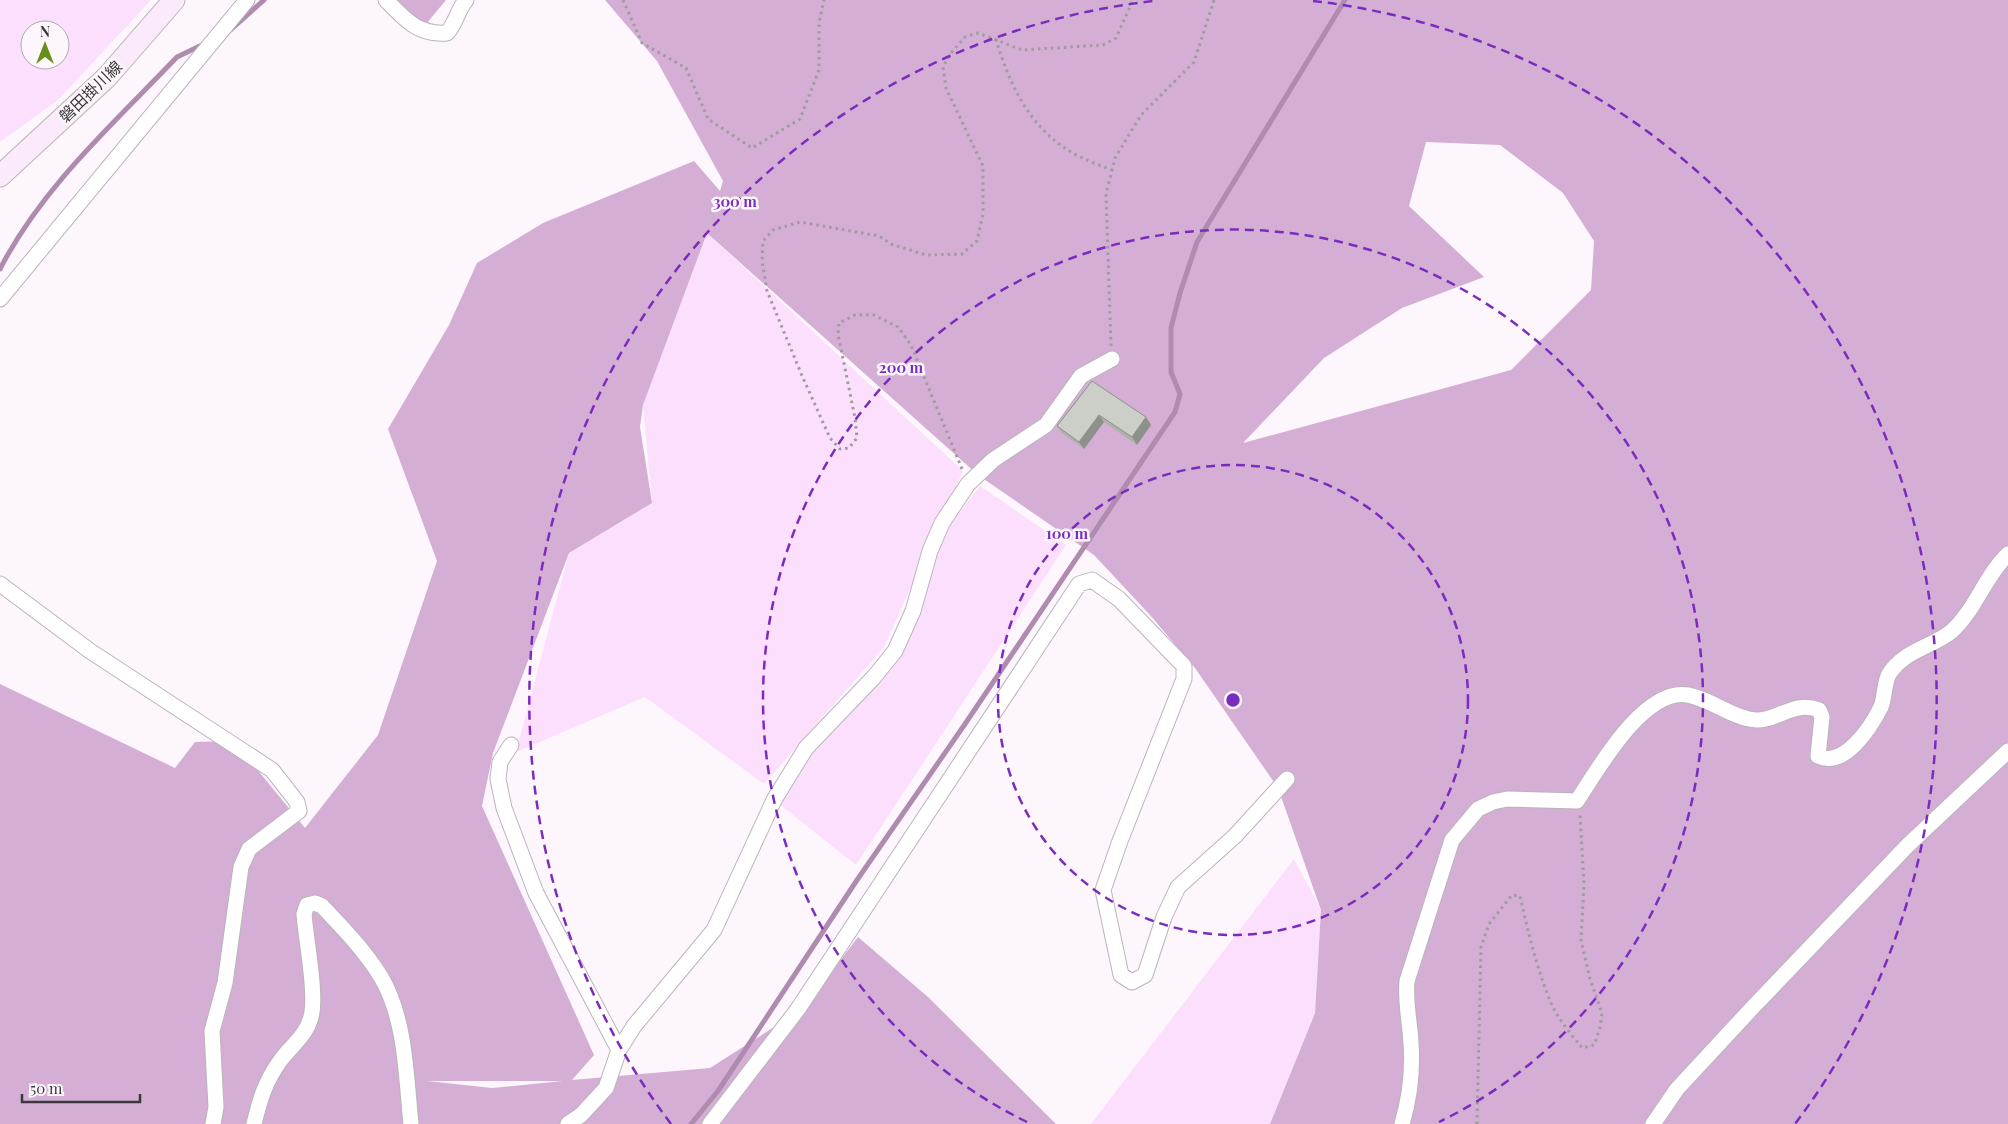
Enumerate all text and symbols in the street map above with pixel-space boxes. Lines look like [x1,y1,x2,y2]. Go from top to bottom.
north arrow [20,20,70,70]
text: N [40,22,50,41]
street label: 磐田掛川線 [54,56,126,126]
text: 300 m [713,191,757,211]
text: 200 m [879,357,924,377]
text: 100 m [1046,523,1089,543]
centre of rings [1224,691,1242,709]
scale bar [22,1072,140,1104]
text: 50 m [30,1078,63,1098]

